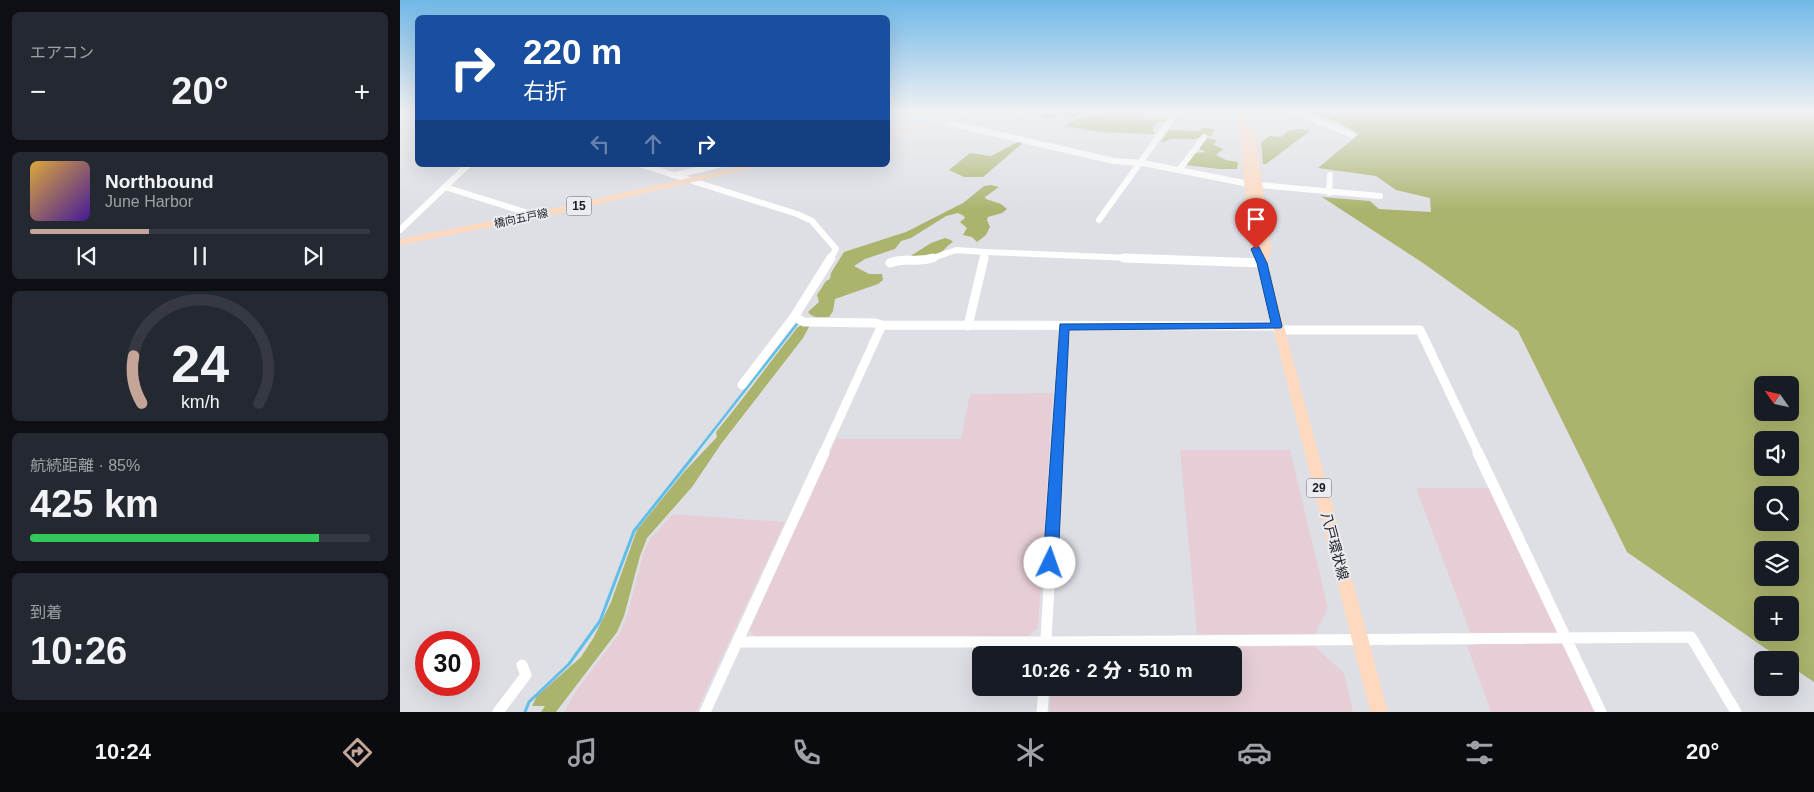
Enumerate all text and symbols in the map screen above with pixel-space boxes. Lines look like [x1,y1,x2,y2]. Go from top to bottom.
text: 220 m [523,32,622,71]
icon: right [440,35,505,100]
text: エアコン [30,44,94,61]
text: 20° [171,70,229,112]
text: − [30,76,46,107]
text: + [354,76,370,107]
text: 右折 [523,79,567,104]
icon: left [586,130,614,158]
icon: ahead [639,130,667,158]
icon: right [692,130,720,158]
text: Northbound [105,171,214,192]
text: June Harbor [105,193,193,210]
road number: 15 [566,197,592,216]
pin [1235,198,1277,249]
icon: arrive [1242,205,1270,233]
street label: 橋向五戸線 [493,206,549,230]
icon: previous [73,242,101,270]
icon: pause [186,242,214,270]
icon: next [299,242,327,270]
text: 24 [171,335,229,393]
north arrow [1754,376,1799,421]
map controls [1754,376,1799,696]
text: km/h [181,392,219,412]
button: sound [1754,431,1799,476]
text: 航続距離 · 85% [30,457,140,474]
road number: 29 [1306,478,1332,498]
text: 425 km [30,483,159,525]
button: search [1754,486,1799,531]
street label: 八戸環状線 [1318,510,1352,582]
position arrow [1023,536,1075,588]
button: layers [1754,541,1799,586]
button: + [1754,596,1799,641]
text: 到着 [30,604,62,621]
text: 10:26 [30,630,127,672]
speed limit sign: 30 [415,631,480,696]
button: − [1754,651,1799,696]
text: 10:26 · 2 分 · 510 m [1021,660,1193,681]
icon: directions [340,735,375,770]
icon: music [565,735,600,770]
icon: phone [789,735,824,770]
icon: climate [1013,735,1048,770]
icon: car [1237,735,1272,770]
icon: filters [1462,735,1497,770]
text: 10:24 [95,739,151,764]
text: 20° [1686,739,1719,764]

